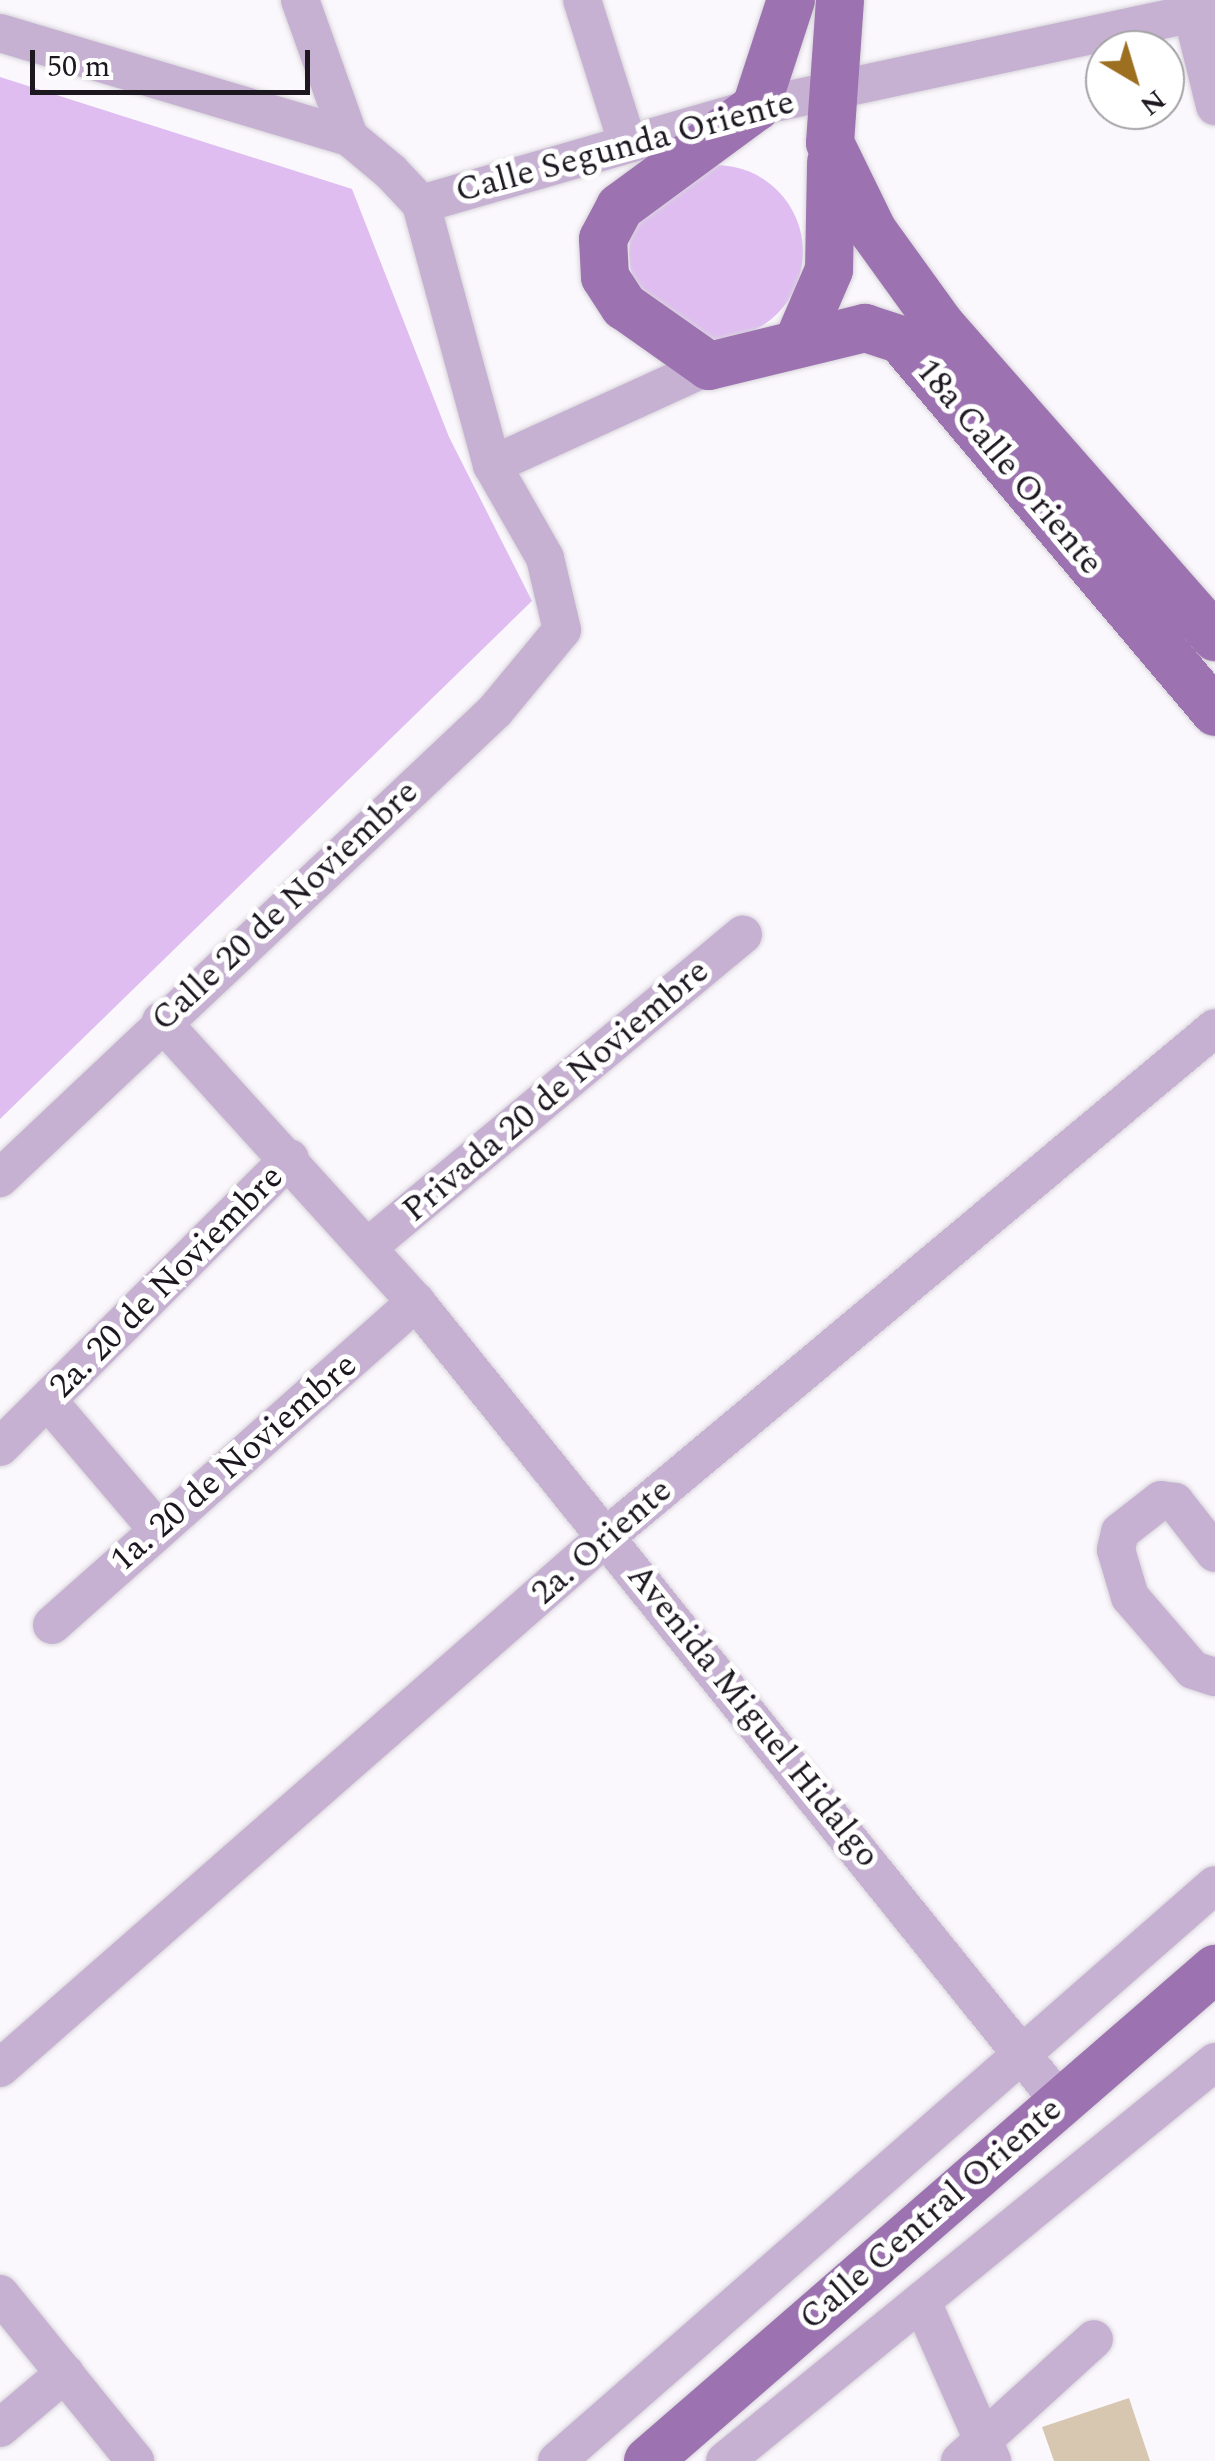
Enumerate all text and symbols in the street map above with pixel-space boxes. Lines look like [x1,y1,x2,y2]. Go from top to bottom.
scale bar [35,30,315,92]
north arrow [1085,30,1185,130]
text: 50 m [47,44,110,90]
text: N [1130,78,1175,126]
street label: Calle Segunda Oriente [451,82,799,212]
street label: 18a Calle Oriente [906,350,1112,584]
street label: Calle 20 de Noviembre [143,772,427,1040]
street label: Privada 20 de Noviembre [394,951,718,1231]
street label: 2a. 20 de Noviembre [42,1157,292,1407]
street label: 1a. 20 de Noviembre [102,1345,366,1581]
street label: 2a. Oriente [523,1470,681,1614]
street label: Avenida Miguel Hidalgo [618,1556,888,1876]
street label: Calle Central Oriente [791,2089,1071,2339]

